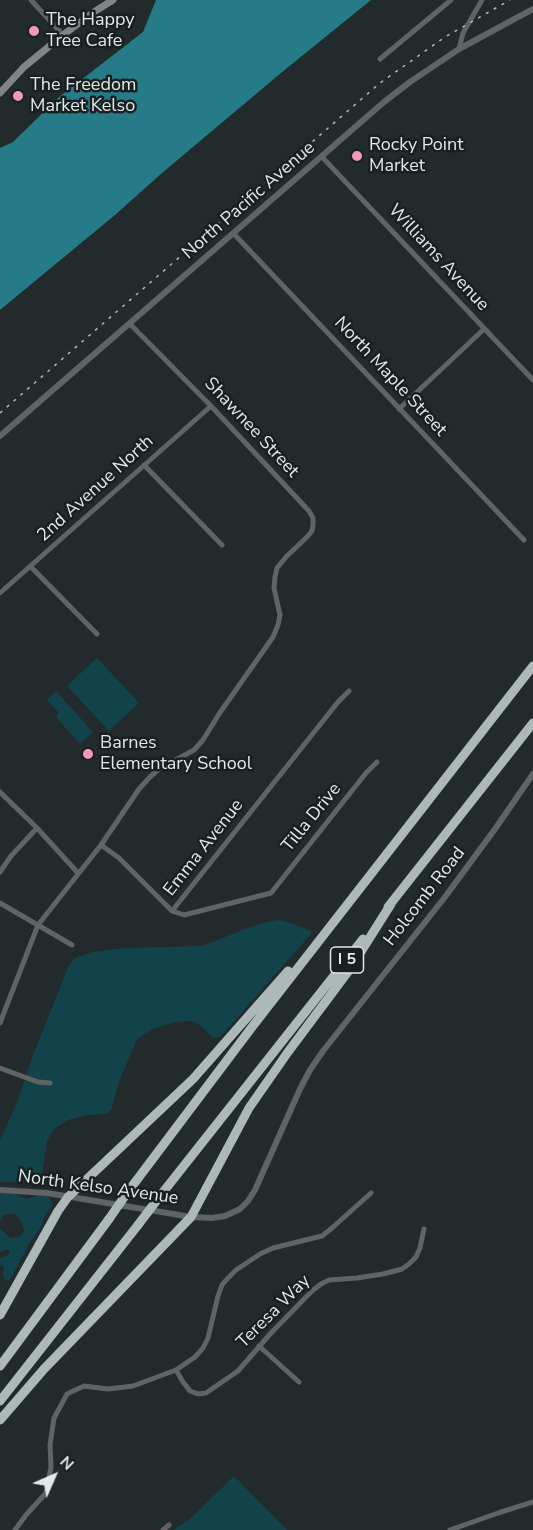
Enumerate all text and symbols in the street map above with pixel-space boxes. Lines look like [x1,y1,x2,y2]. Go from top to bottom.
place label: The Happy Tree Cafe [46,10,135,52]
marker: The Happy Tree Cafe [27,24,41,38]
place label: The Freedom Market Kelso [30,75,136,118]
marker: The Freedom Market Kelso [11,89,25,103]
place label: Rocky Point Market [369,135,463,178]
street label: North Pacific Avenue [178,138,320,264]
marker: Rocky Point Market [350,149,364,163]
street label: Williams Avenue [383,200,493,316]
street label: North Maple Street [329,313,451,441]
street label: Shawnee Street [199,373,303,483]
street label: 2nd Avenue North [33,431,159,547]
place label: Barnes Elementary School [100,733,252,776]
marker: Barnes Elementary School [81,747,95,761]
street label: Tilla Drive [278,779,346,857]
street label: Emma Avenue [160,795,248,901]
street label: Holcomb Road [380,843,470,951]
road number: I 5 [330,947,364,973]
street label: North Kelso Avenue [16,1166,180,1210]
street label: Teresa Way [233,1271,315,1353]
north arrow [24,1446,84,1506]
text: N [55,1451,79,1475]

